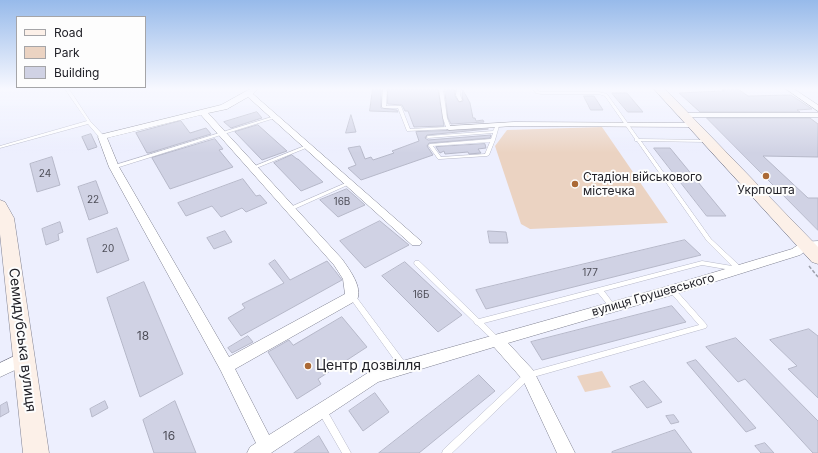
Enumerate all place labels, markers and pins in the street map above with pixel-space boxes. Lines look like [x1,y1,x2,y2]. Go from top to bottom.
place label: Стадіон військового містечка [583,170,702,198]
marker: Укрпошта [761,171,771,181]
marker: Стадіон військового містечка [570,179,580,189]
place label: Укрпошта [737,183,795,197]
place label: Центр дозвілля [316,358,421,374]
marker: Центр дозвілля [303,361,313,371]

